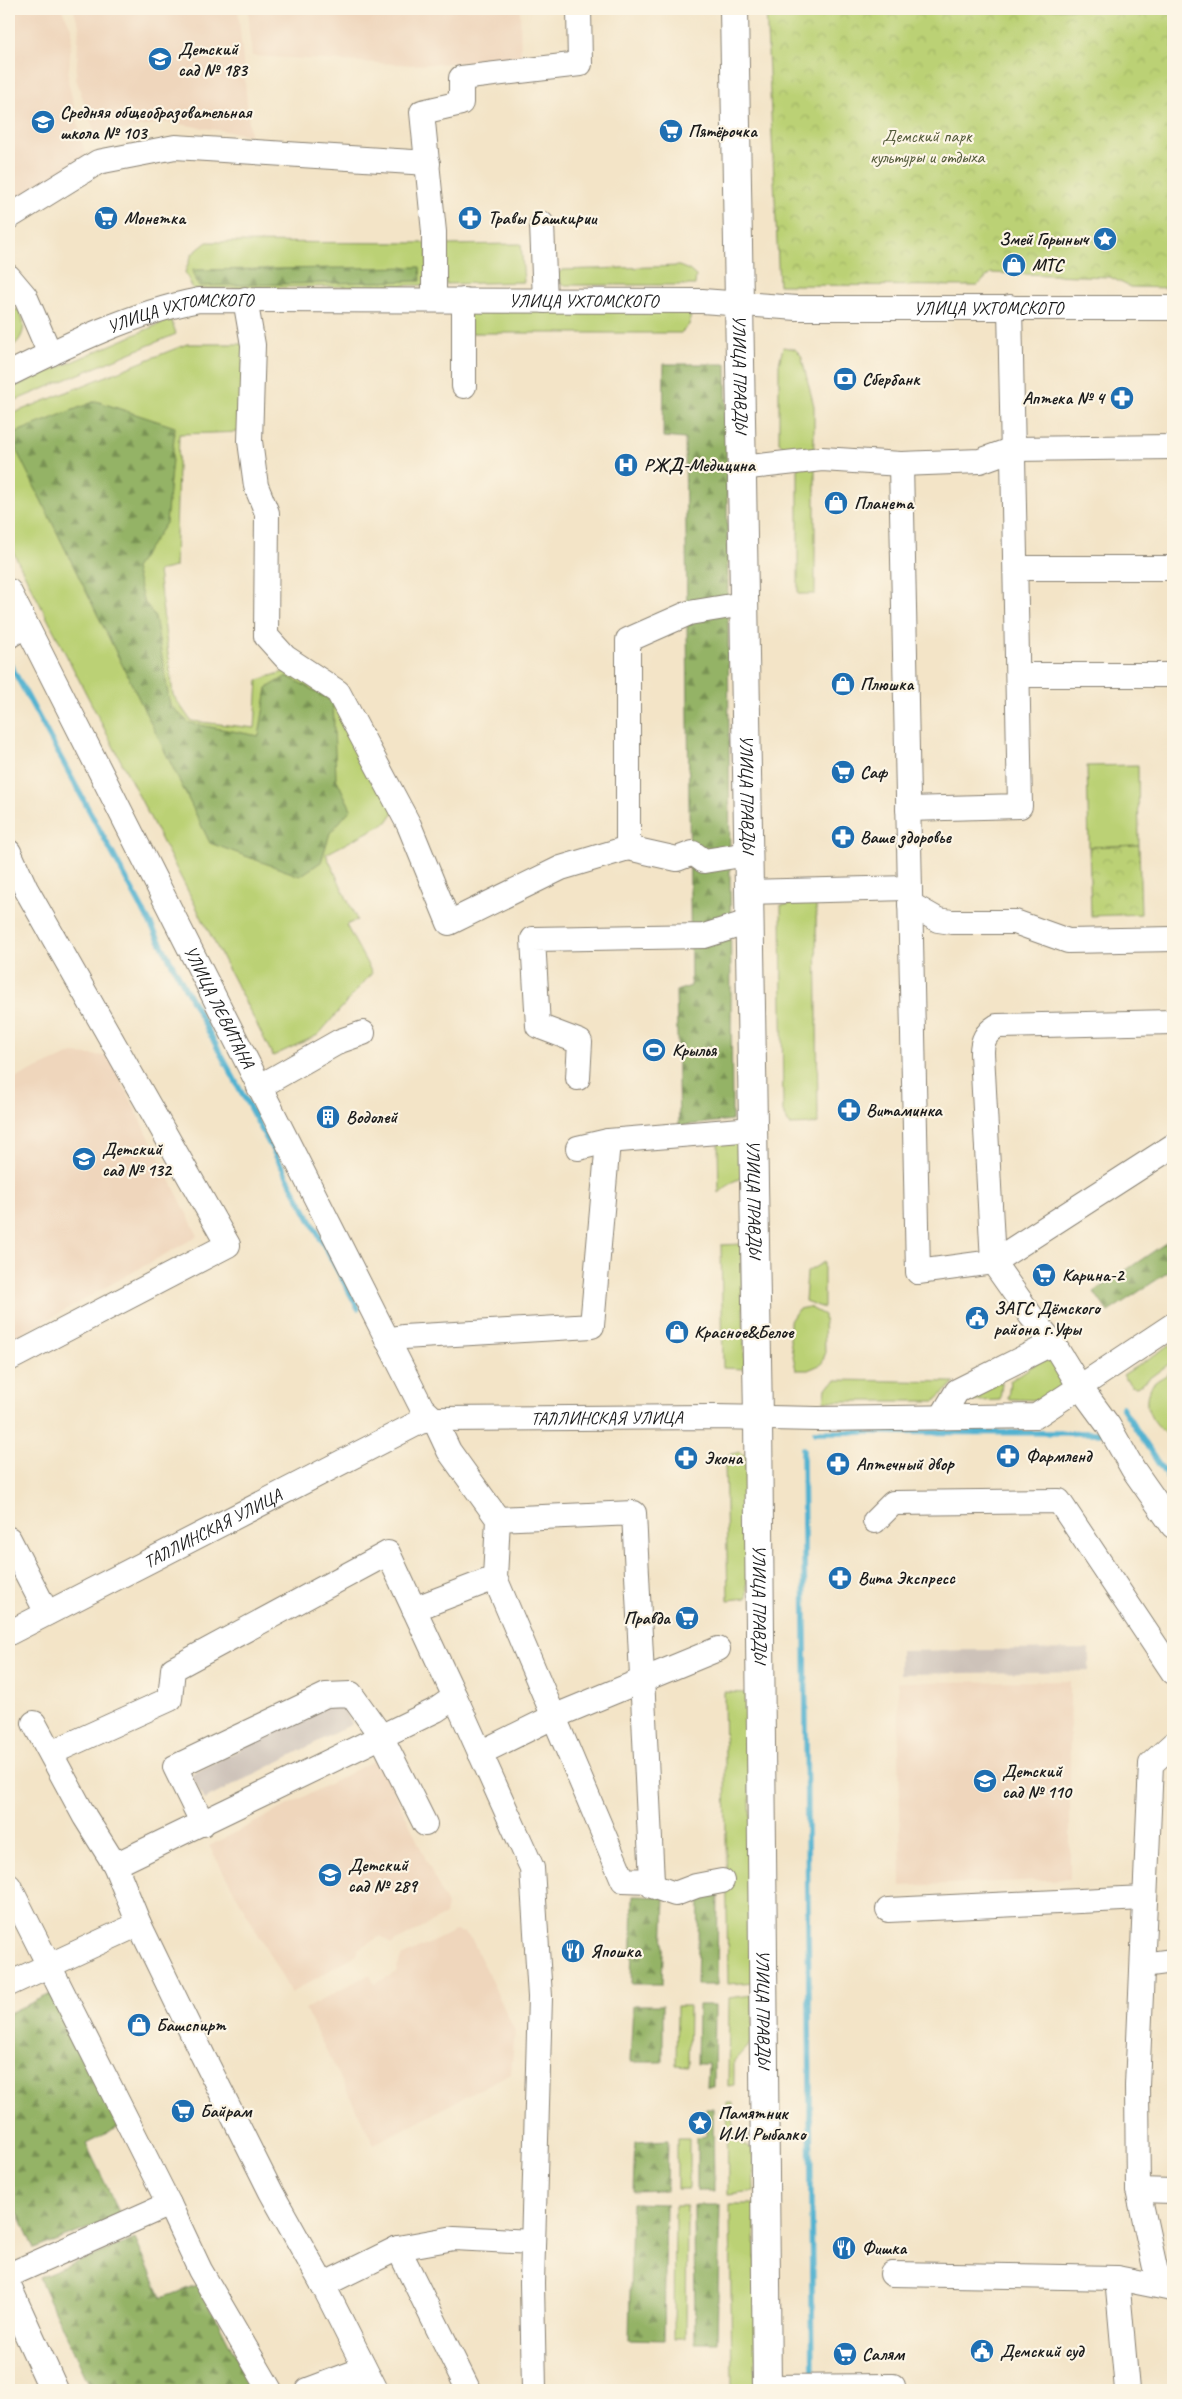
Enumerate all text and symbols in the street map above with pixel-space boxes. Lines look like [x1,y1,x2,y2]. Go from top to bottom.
place label: Детский сад № 183 [178,38,249,81]
school or university icon: Детский сад № 183 [147,46,173,72]
place label: Средняя общеобразовательная школа № 103 [60,101,253,144]
school or university icon: Средняя общеобразовательная школа № 103 [30,109,56,135]
supermarket icon: Пятёрочка [658,118,684,144]
place label: Пятёрочка [688,120,758,142]
park label: Демский парк культуры и отдыха [870,125,985,168]
supermarket icon: Монетка [93,205,119,231]
pharmacy icon: Травы Башкирии [457,205,483,231]
place label: Монетка [124,207,187,229]
place label: Травы Башкирии [488,207,598,229]
place icon: Змей Горыныч [1092,226,1118,252]
place label: Змей Горыныч [999,228,1091,250]
shop icon: МТС [1001,252,1027,278]
place label: МТС [1032,254,1066,276]
street label: УЛИЦА УХТОМСКОГО [104,289,255,338]
street label: УЛИЦА УХТОМСКОГО [509,290,660,312]
street label: УЛИЦА УХТОМСКОГО [914,297,1065,319]
street label: УЛИЦА ПРАВДЫ [728,315,752,436]
bank icon: Сбербанк [832,366,858,392]
place label: Сбербанк [862,368,921,390]
pharmacy icon: Аптека № 4 [1109,385,1135,411]
place label: Аптека № 4 [1022,387,1106,409]
hospital icon: РЖД-Медицина [613,452,639,478]
place label: РЖД-Медицина [644,454,757,476]
shop icon: Планета [823,490,849,516]
place label: Планета [854,492,915,514]
shop icon: Плюшка [830,671,856,697]
place label: Плюшка [860,673,915,695]
street label: УЛИЦА ПРАВДЫ [735,735,759,856]
supermarket icon: Саф [830,759,856,785]
place label: Саф [860,761,889,783]
pharmacy icon: Ваше здоровье [830,824,856,850]
place label: Ваше здоровье [860,826,952,849]
street label: УЛИЦА ЛЕВИТАНА [179,942,260,1072]
sports icon: Крылья [641,1037,667,1063]
place label: Крылья [672,1039,718,1061]
pharmacy icon: Витаминка [836,1097,862,1123]
place label: Витаминка [866,1099,944,1121]
building icon: Водолей [315,1104,341,1130]
place label: Водолей [346,1106,398,1128]
place label: Детский сад № 132 [102,1138,173,1181]
street label: УЛИЦА ПРАВДЫ [742,1140,766,1261]
school or university icon: Детский сад № 132 [71,1146,97,1172]
supermarket icon: Карина-2 [1031,1262,1057,1288]
place label: Карина-2 [1062,1264,1126,1286]
place label: ЗАГС Дёмского района г.Уфы [994,1297,1102,1340]
public building icon: ЗАГС Дёмского района г.Уфы [964,1305,990,1331]
shop icon: Красное&Белое [664,1319,690,1345]
place label: Красное&Белое [694,1321,795,1343]
street label: ТАЛЛИНСКАЯ УЛИЦА [531,1406,684,1429]
pharmacy icon: Фармленд [995,1443,1021,1469]
pharmacy icon: Экона [673,1445,699,1471]
place label: Фармленд [1026,1445,1093,1467]
place label: Экона [704,1447,744,1469]
pharmacy icon: Аптечный двор [825,1451,851,1477]
place label: Аптечный двор [856,1453,955,1475]
street label: ТАЛЛИНСКАЯ УЛИЦА [140,1483,286,1573]
street label: УЛИЦА ПРАВДЫ [748,1545,771,1666]
pharmacy icon: Вита Экспресс [827,1565,853,1591]
place label: Вита Экспресс [858,1567,956,1589]
supermarket icon: Правда [674,1605,700,1631]
place label: Правда [624,1607,671,1629]
place label: Детский сад № 110 [1002,1760,1073,1803]
school or university icon: Детский сад № 110 [972,1768,998,1794]
place label: Детский сад № 289 [348,1854,419,1897]
school or university icon: Детский сад № 289 [317,1862,343,1888]
restaurant icon: Япошка [560,1938,586,1964]
place label: Япошка [590,1940,642,1962]
street label: УЛИЦА ПРАВДЫ [752,1950,775,2071]
shop icon: Башспирт [126,2012,152,2038]
place label: Башспирт [156,2014,227,2036]
supermarket icon: Байрам [170,2098,196,2124]
place label: Байрам [200,2100,253,2122]
place label: Памятник И.И. Рыбалко [718,2102,808,2145]
place icon: Памятник И.И. Рыбалко [687,2110,713,2136]
restaurant icon: Фишка [831,2235,857,2261]
place label: Фишка [862,2237,907,2259]
public building icon: Демский суд [969,2338,995,2364]
place label: Демский суд [1000,2340,1085,2362]
supermarket icon: Салям [832,2341,858,2367]
place label: Салям [862,2343,906,2365]

